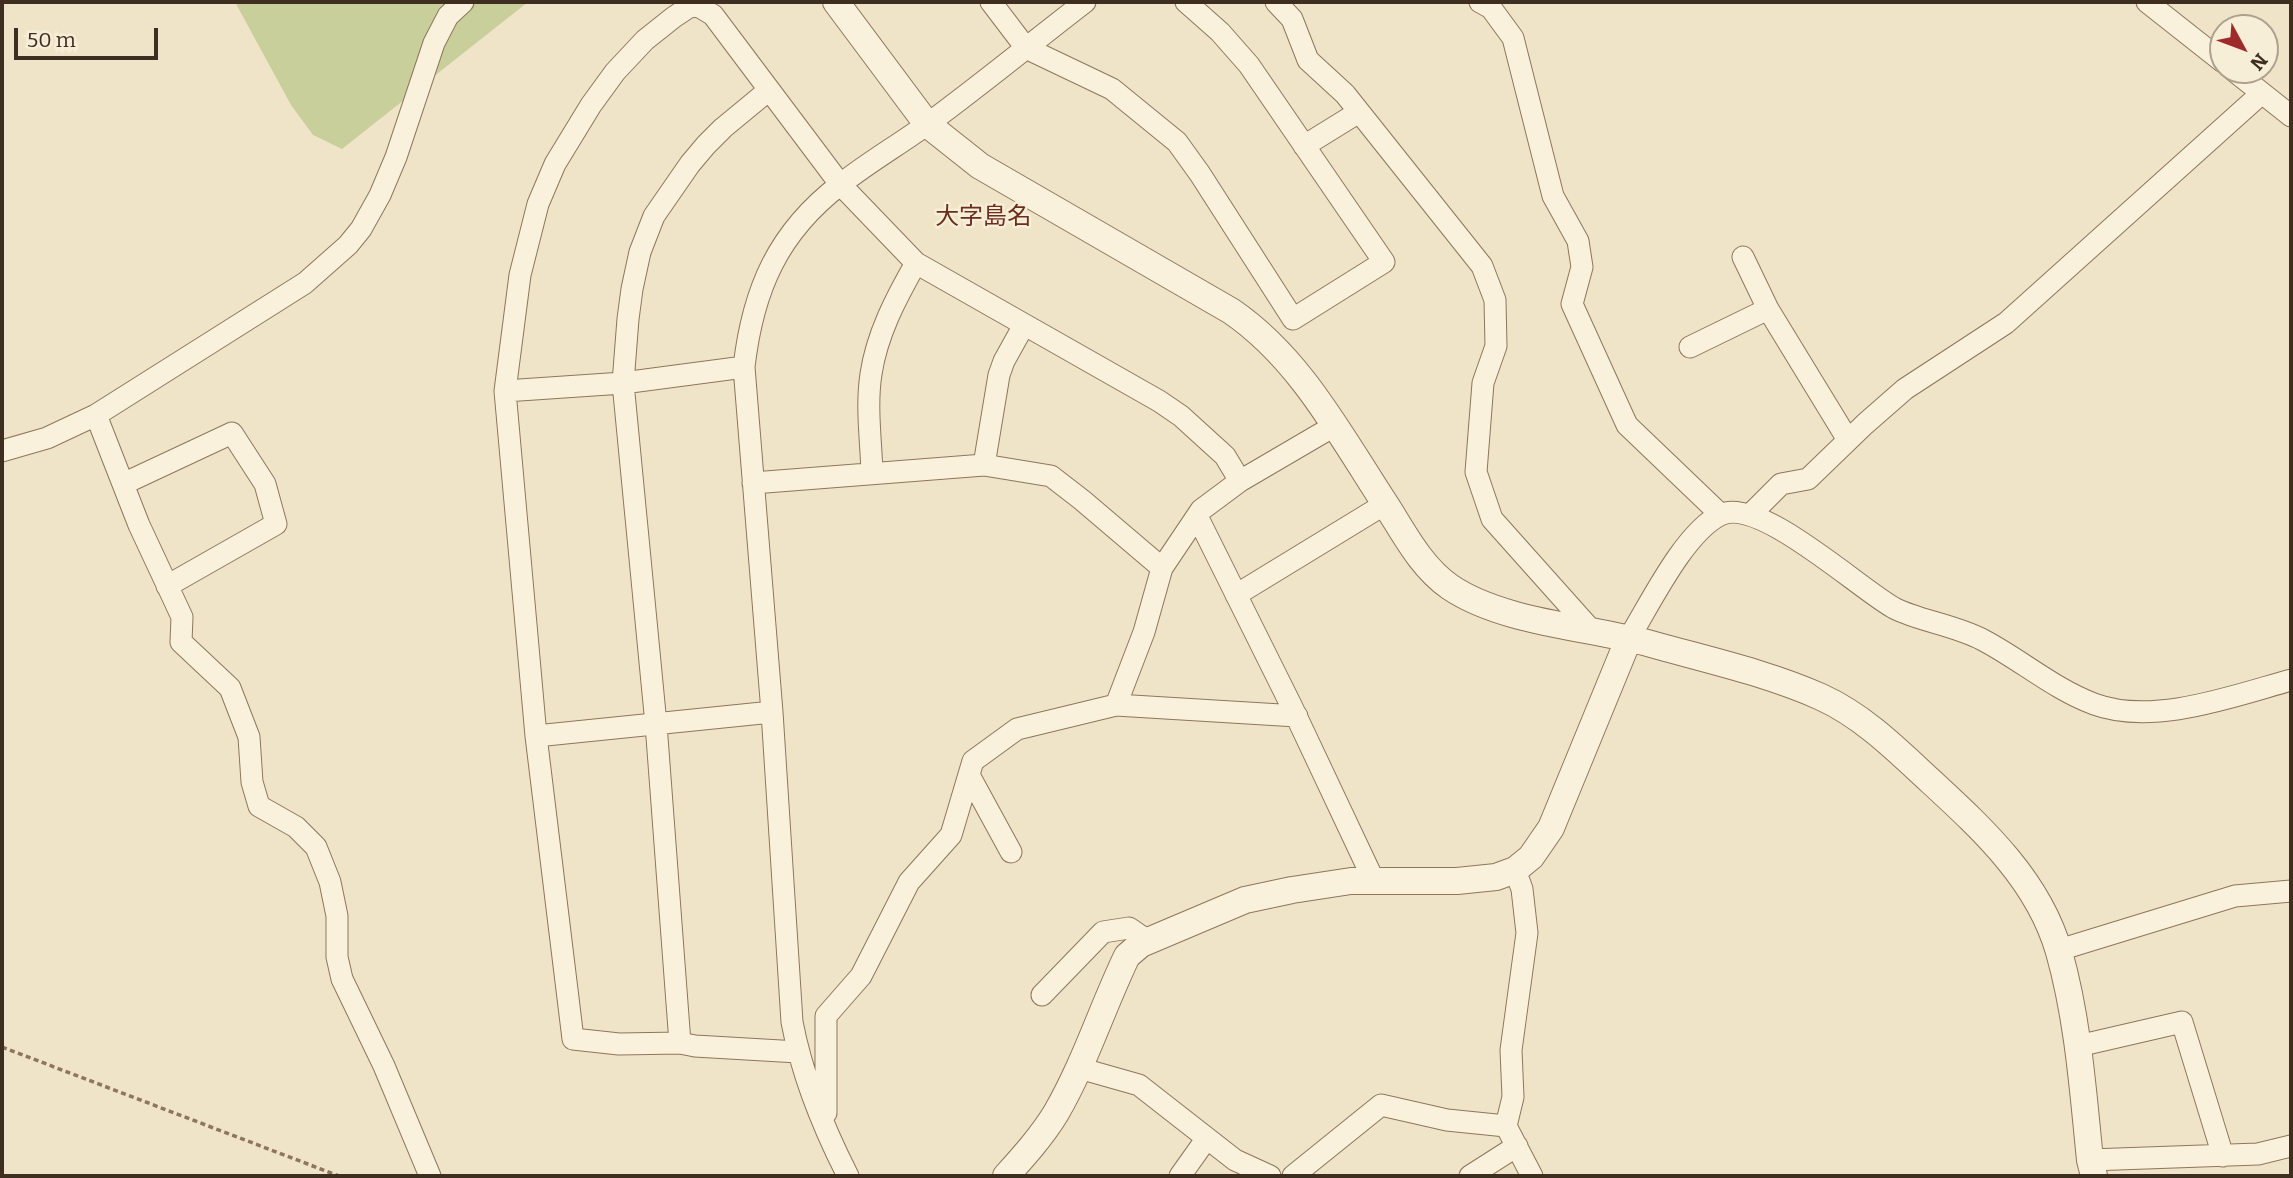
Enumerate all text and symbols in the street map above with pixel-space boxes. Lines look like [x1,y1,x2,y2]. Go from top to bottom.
scale bar [18,14,161,58]
north arrow [2209,14,2279,84]
text: 50 m [27,27,76,53]
text: N [2245,49,2272,75]
district label: 大字島名 [935,203,1031,231]

